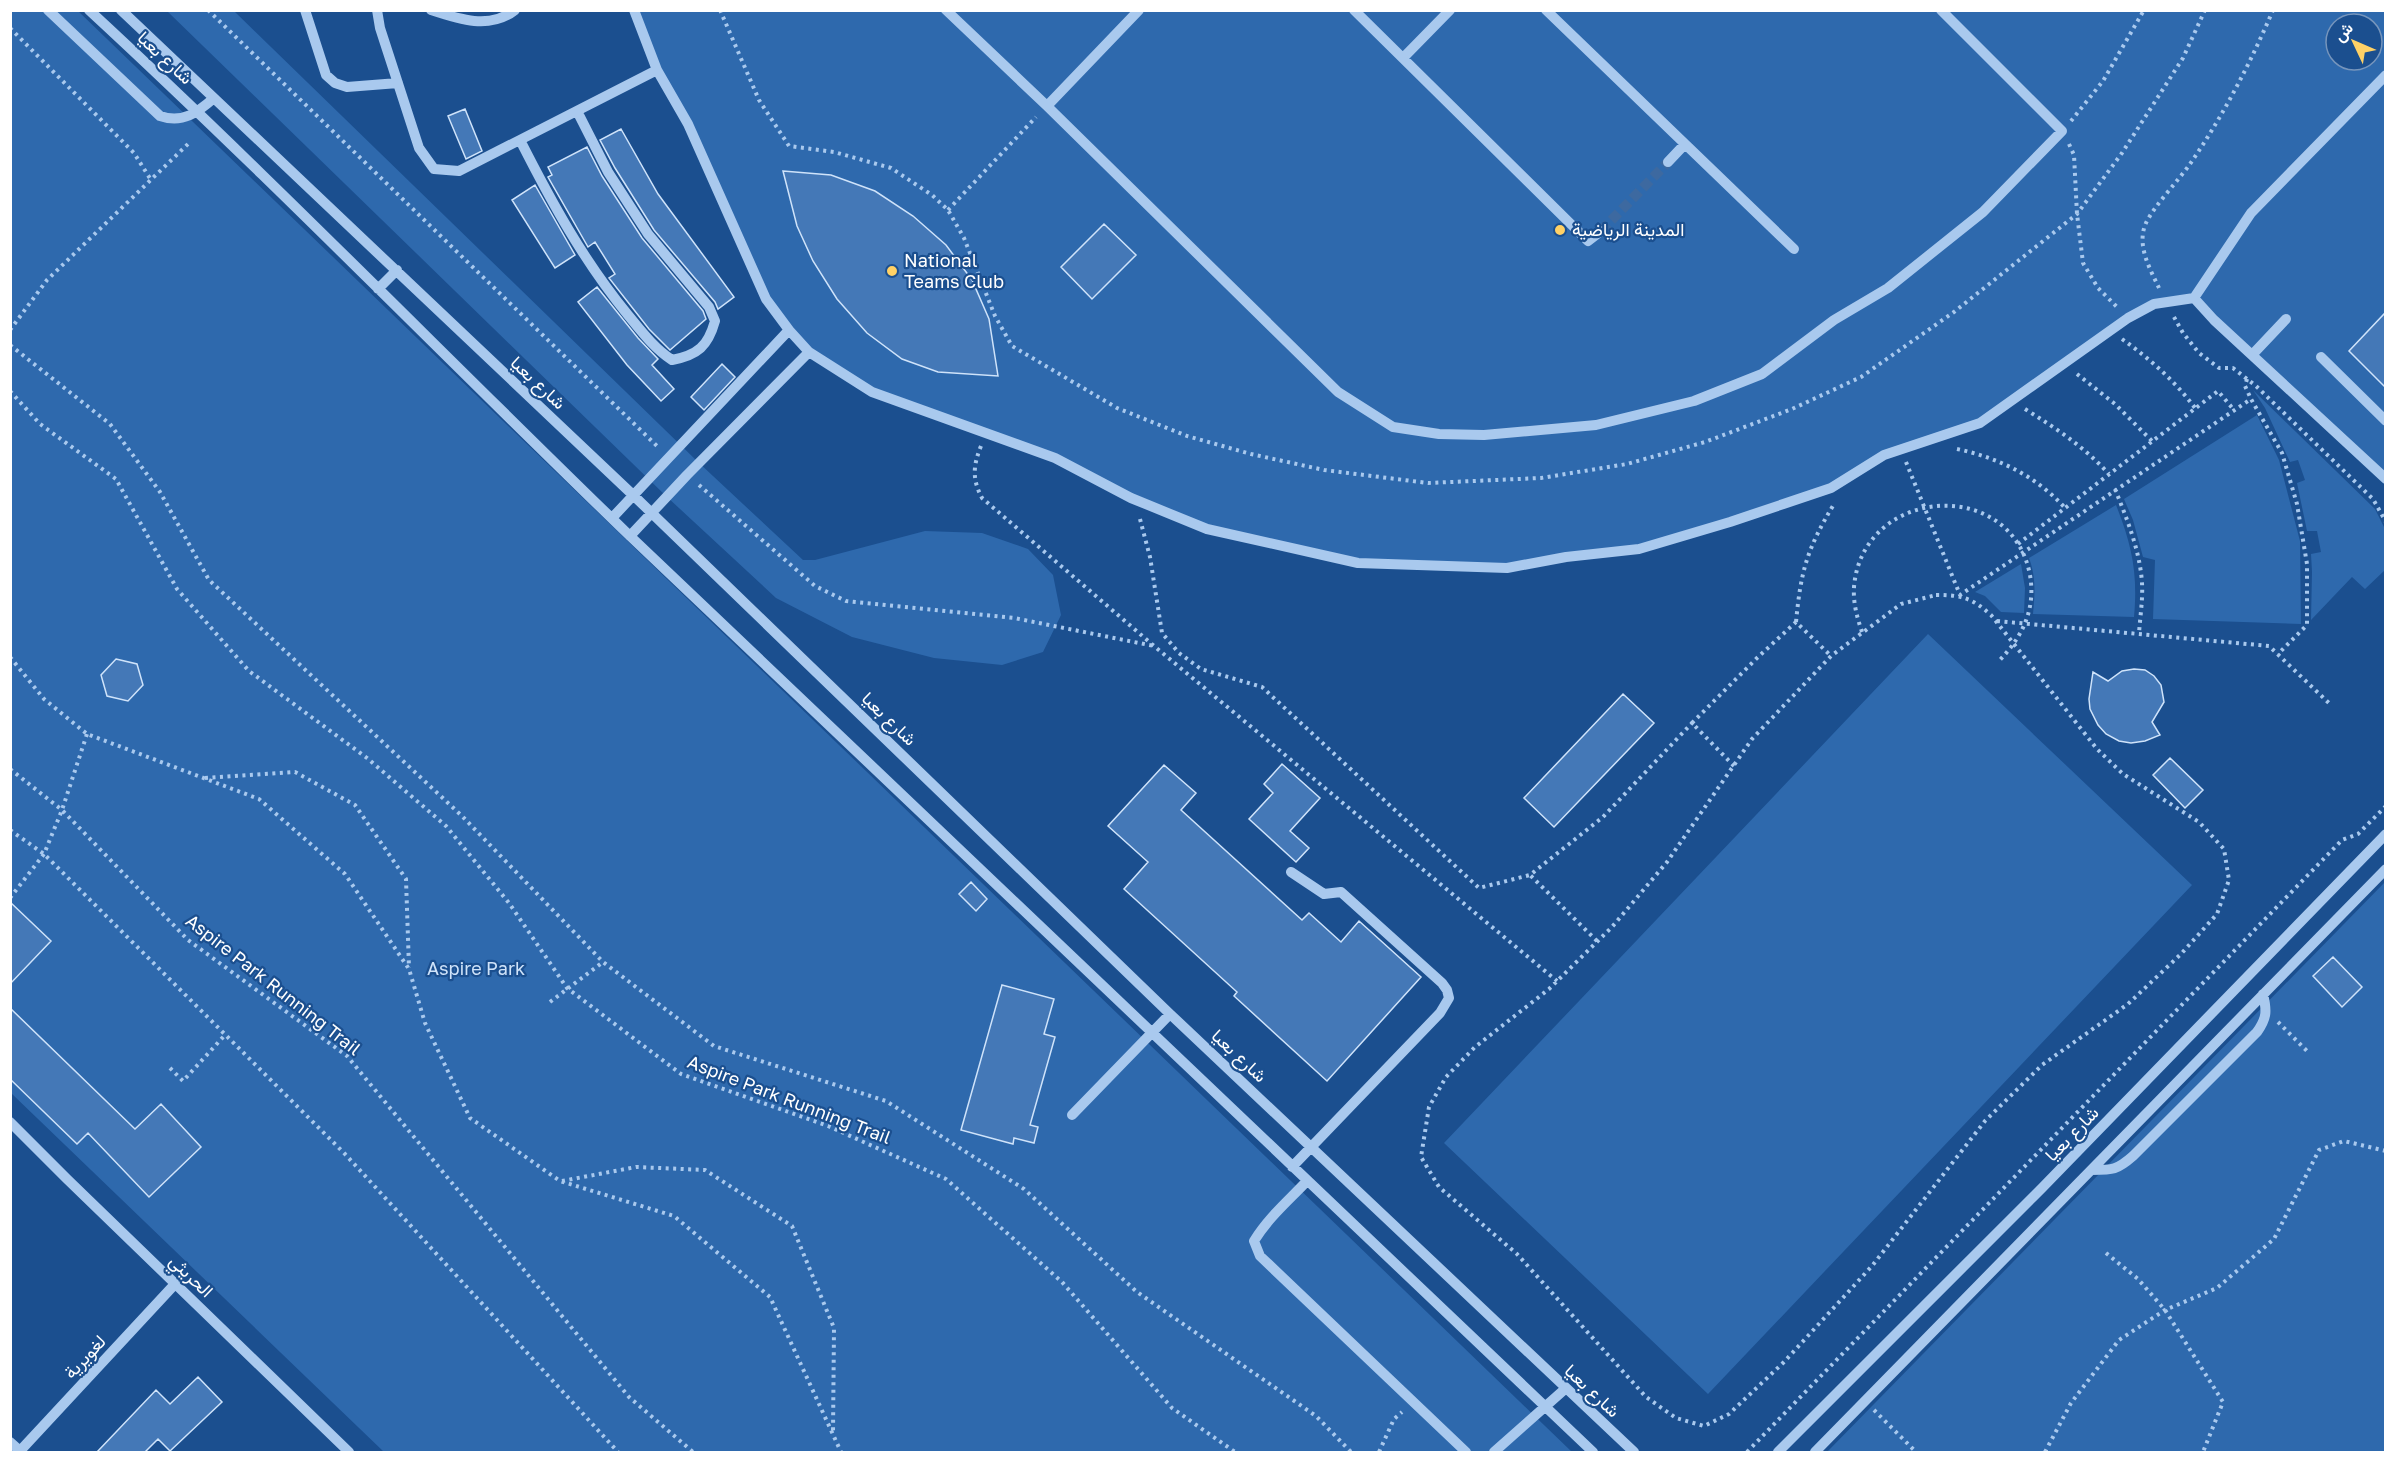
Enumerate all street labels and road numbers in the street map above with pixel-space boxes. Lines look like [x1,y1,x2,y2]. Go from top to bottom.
street label: شارع بعيا [132,26,198,90]
street label: شارع بعيا [505,351,571,415]
street label: شارع بعيا [856,687,922,751]
street label: Aspire Park Running Trail [182,909,366,1060]
street label: شارع بعيا [1206,1024,1272,1088]
street label: Aspire Park Running Trail [685,1050,894,1148]
street label: شارع بعيا [2040,1101,2104,1167]
street label: الحريثي [162,1249,218,1305]
street label: لغويرية [59,1330,111,1383]
street label: شارع بعيا [1559,1359,1625,1423]

